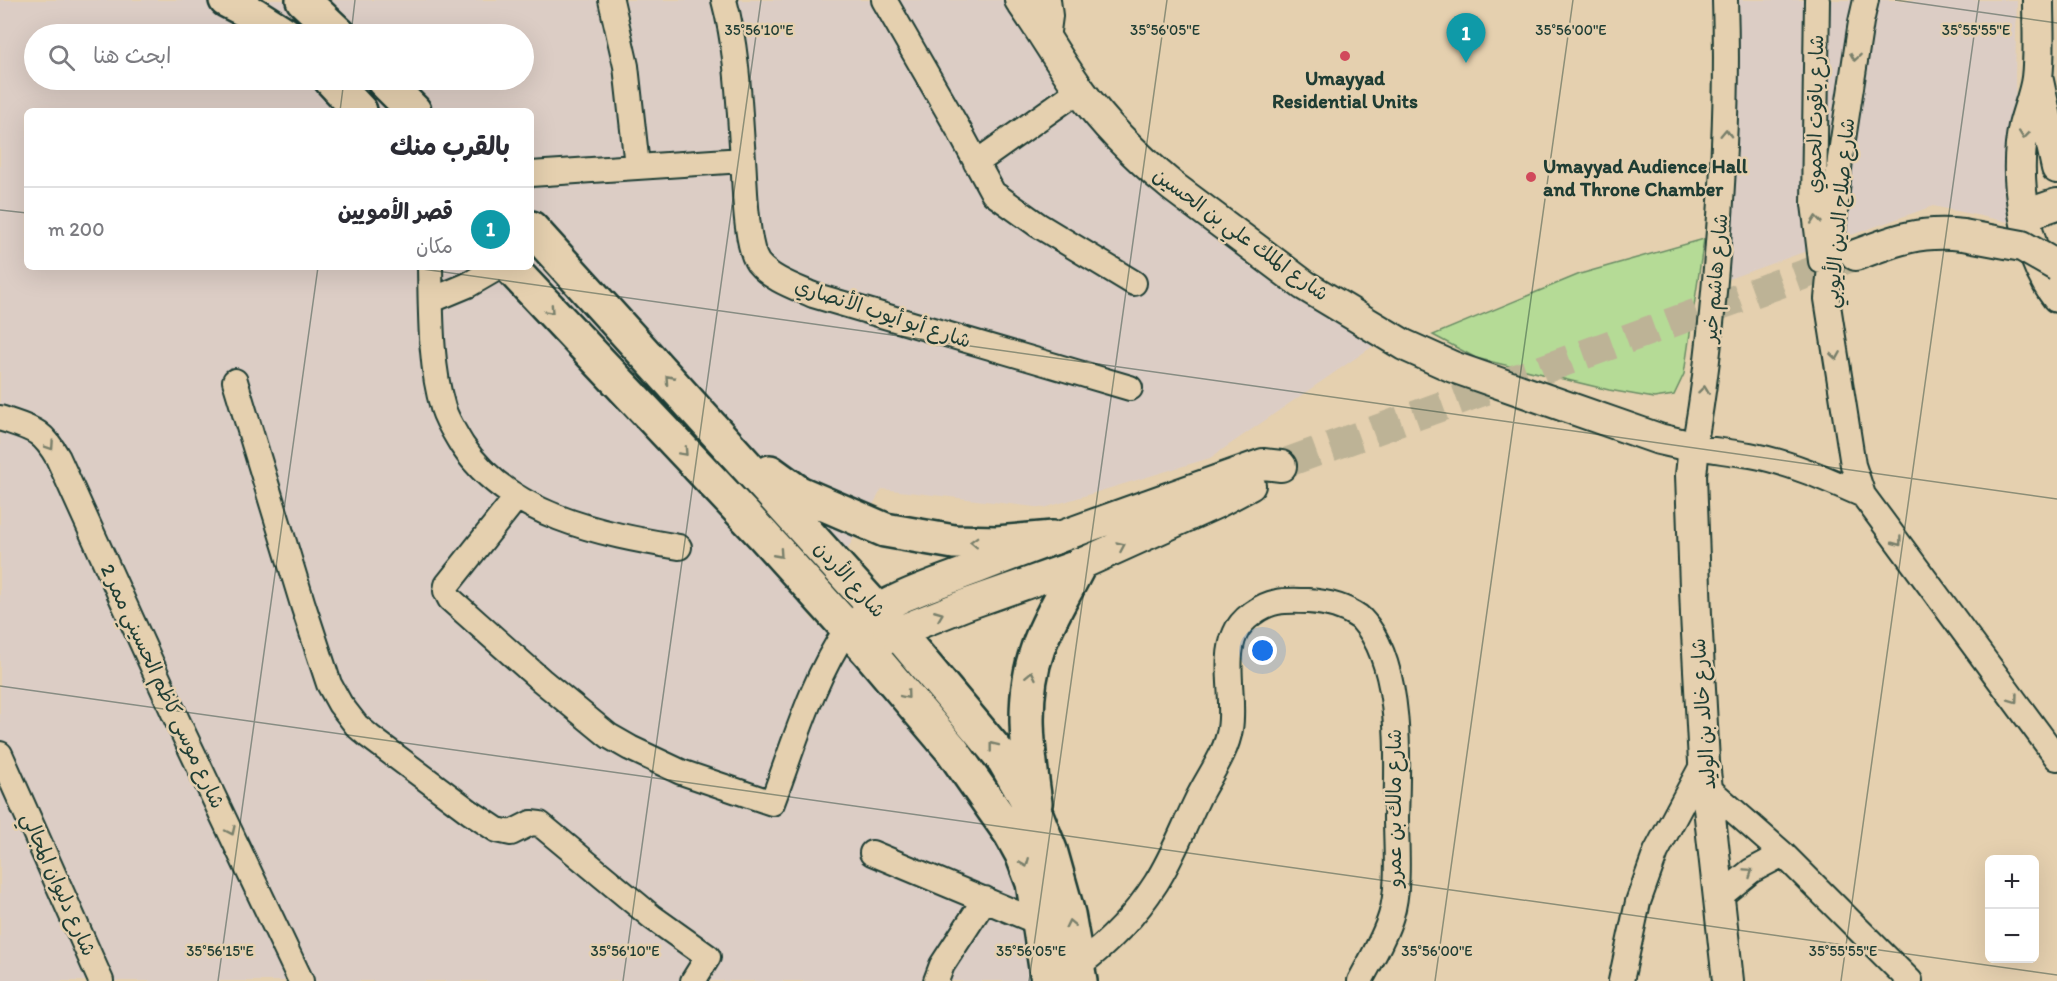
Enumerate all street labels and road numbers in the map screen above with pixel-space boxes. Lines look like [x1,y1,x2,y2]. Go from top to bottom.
street label: شارع ياقوت الحموي [1802,34,1831,194]
street label: شارع صلاح الدين الأيوبي [1818,117,1865,310]
street label: شارع الملك علي بن الحسين [1145,162,1333,311]
street label: شارع هاشم خير [1697,213,1736,346]
street label: شارع أبو أيوب الأنصاري [791,272,974,356]
street label: شارع الأردن [808,535,891,624]
street label: شارع موسى كاظم الحسيني ممر 2 [90,560,230,815]
street label: شارع خالد بن الوليد [1686,637,1722,791]
street label: شارع مالك بن عمرو [1382,729,1408,889]
street label: شارع دليوان المجالي [11,809,101,962]

